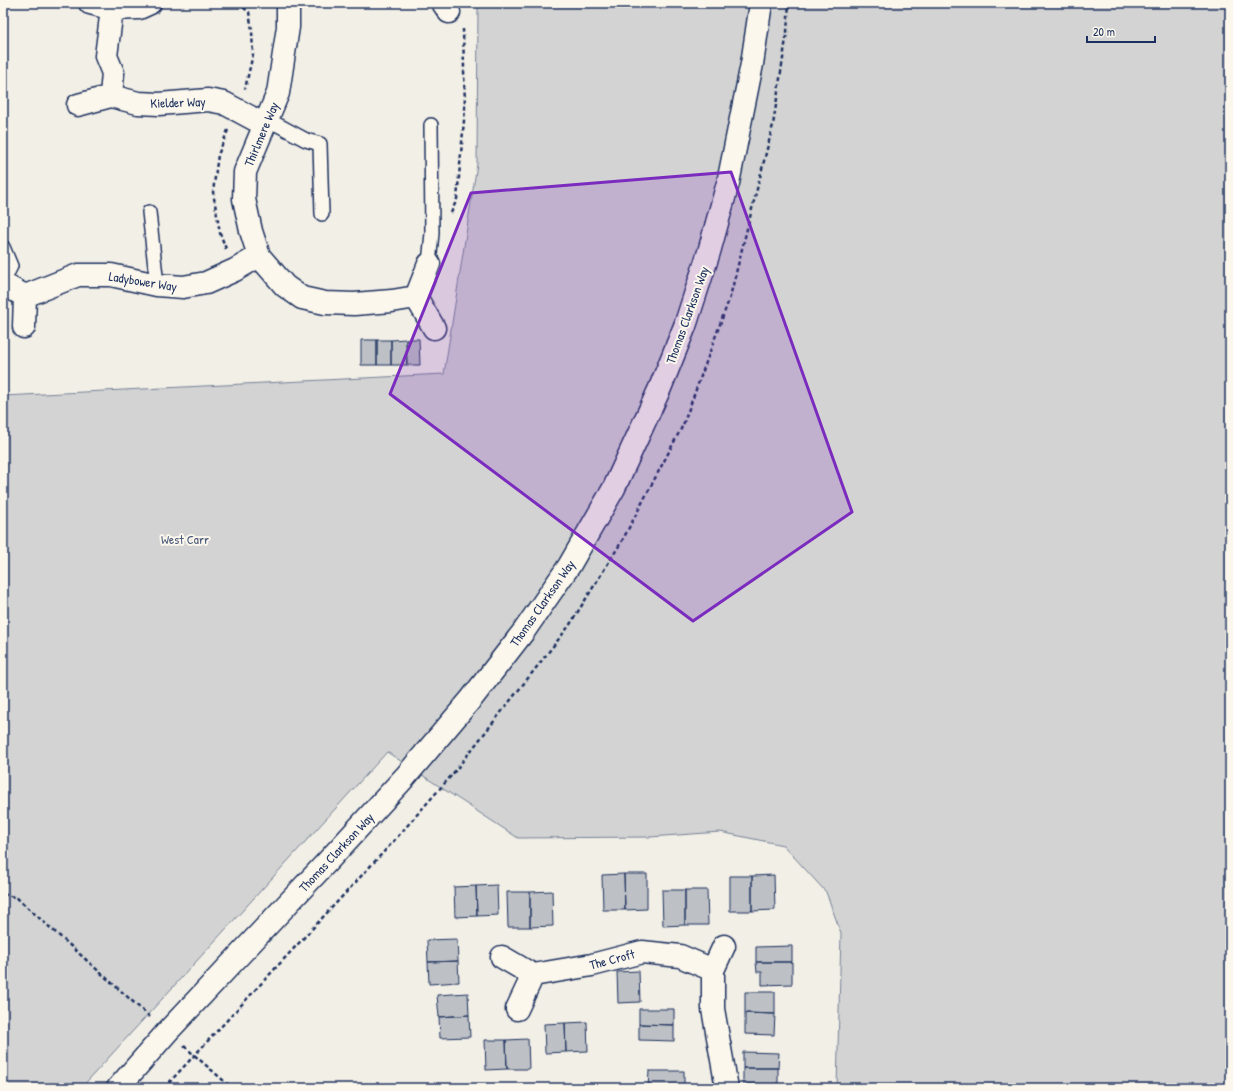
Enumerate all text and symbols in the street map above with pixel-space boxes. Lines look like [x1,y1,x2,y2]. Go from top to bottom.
scale bar [1087,18,1155,44]
text: 20 m [1093,23,1115,40]
street label: Kielder Way [150,92,206,112]
street label: Thirlmere Way [239,98,283,169]
street label: Thomas Clarkson Way [661,263,713,366]
street label: Ladybower Way [108,267,179,295]
park label: West Carr [161,530,209,548]
street label: Thomas Clarkson Way [505,555,579,650]
street label: Thomas Clarkson Way [294,808,378,896]
street label: The Croft [587,944,637,974]

